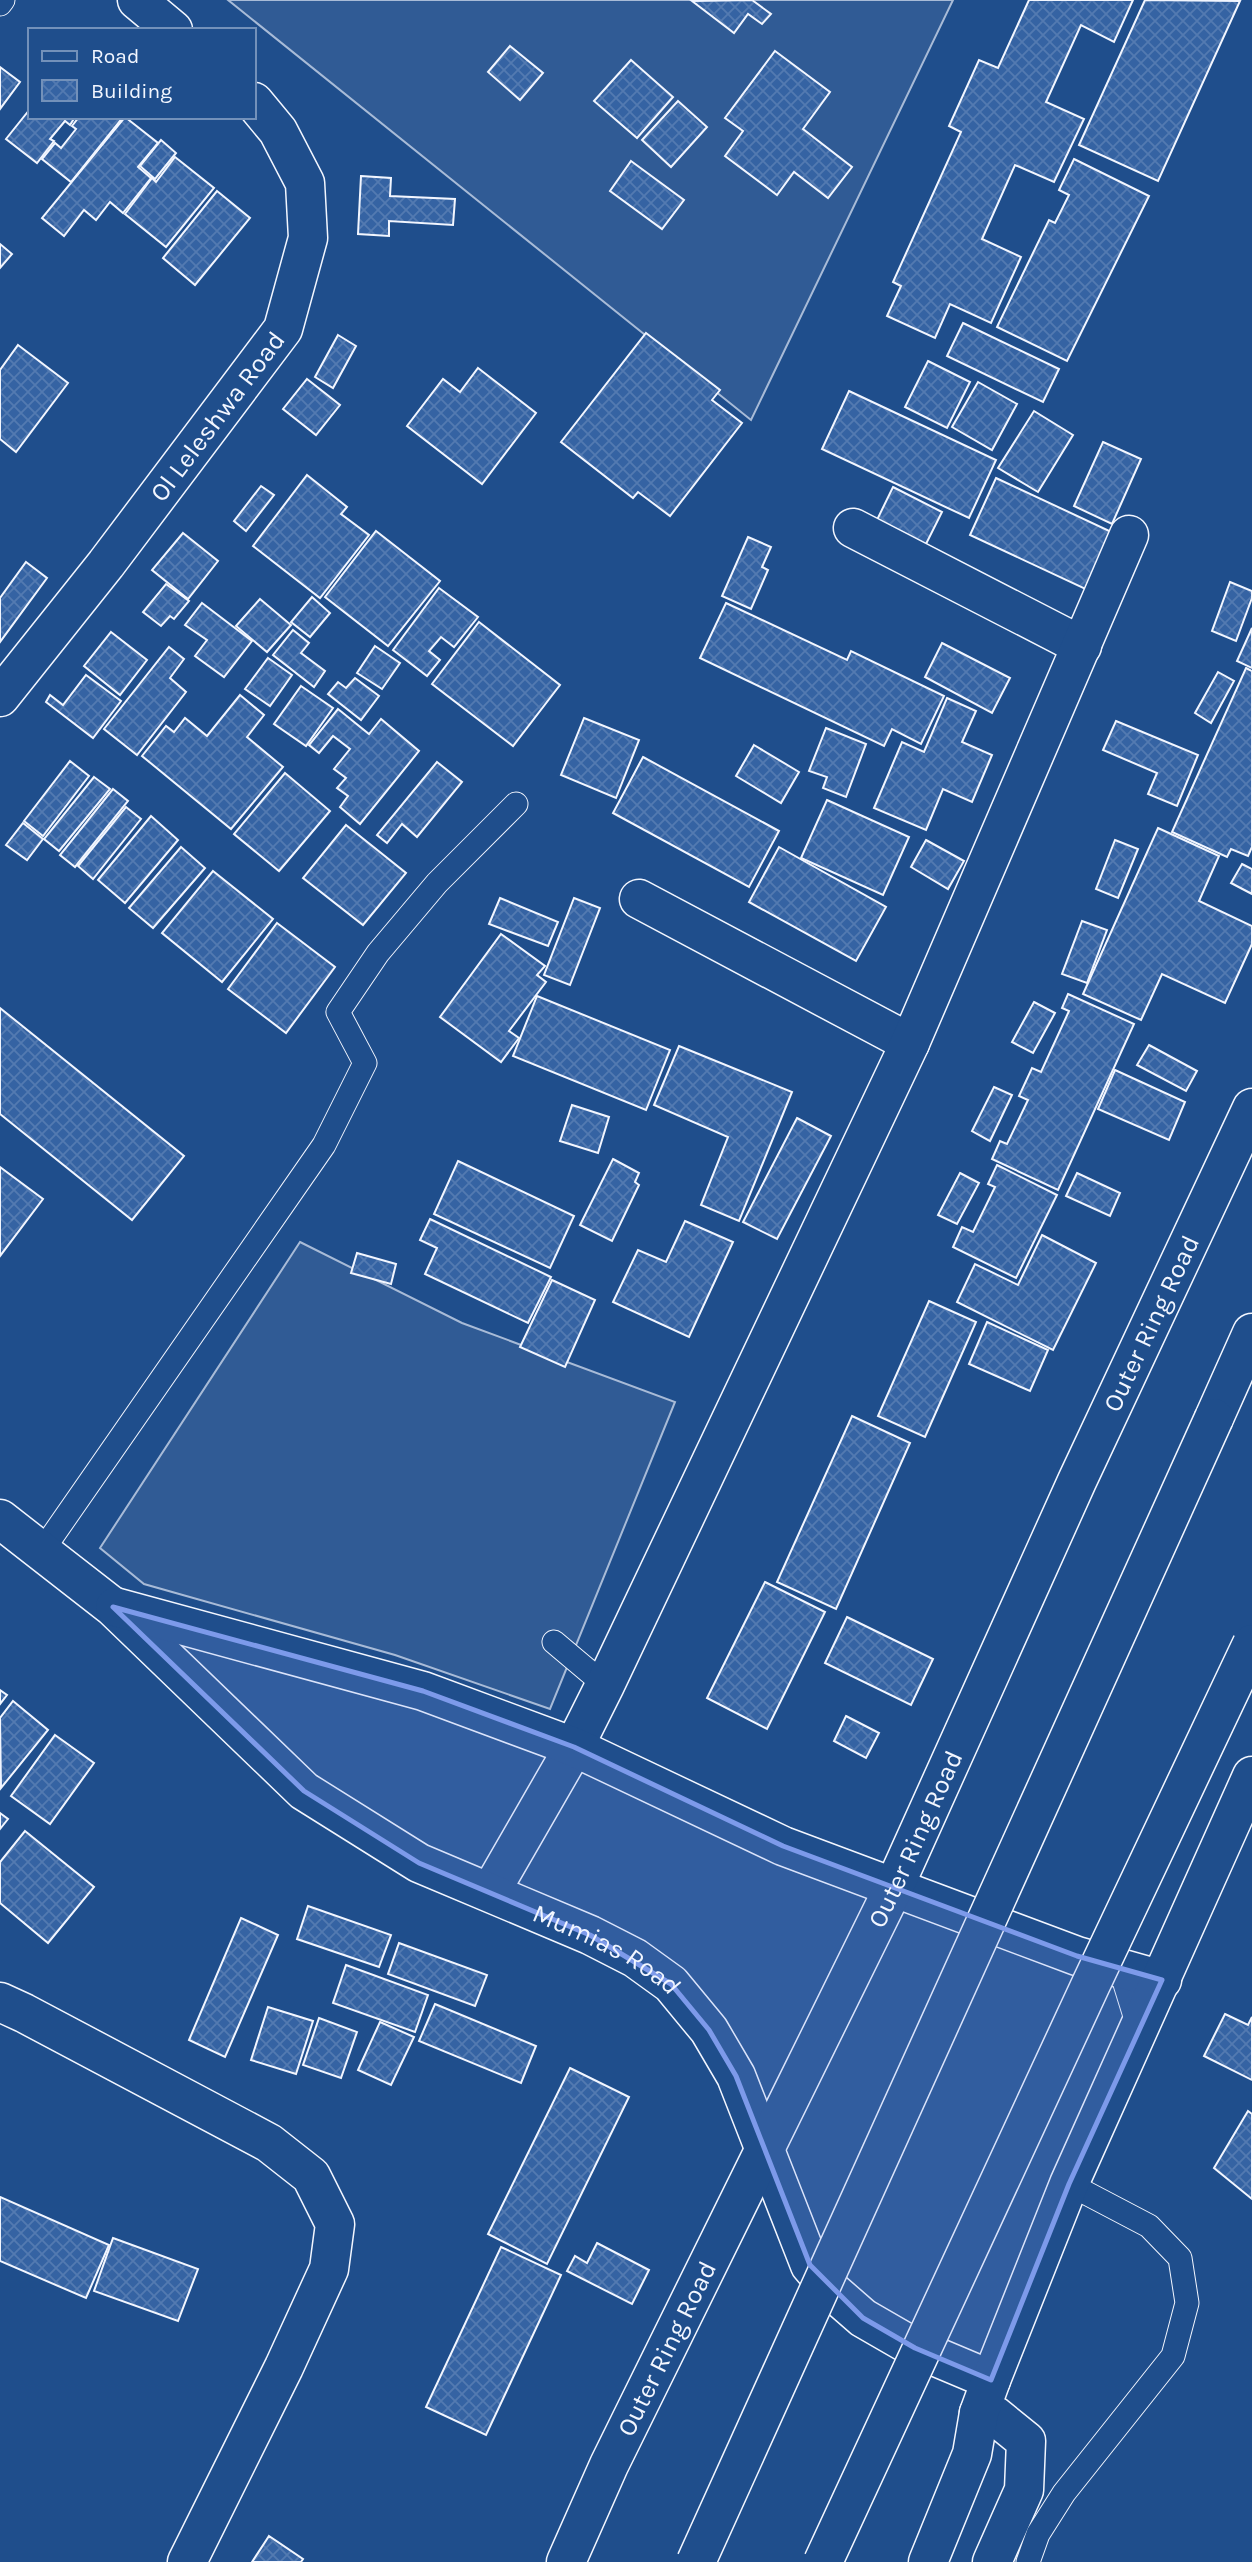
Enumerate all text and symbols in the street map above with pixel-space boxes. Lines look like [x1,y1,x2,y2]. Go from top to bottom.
legend [28,28,256,119]
text: Road [91,44,139,68]
text: Building [91,79,172,103]
street label: Ol Leleshwa Road [143,325,291,508]
street label: Outer Ring Road [1096,1230,1206,1417]
street label: Outer Ring Road [861,1746,969,1933]
street label: Mumias Road [528,1897,688,2000]
street label: Outer Ring Road [610,2256,723,2441]

